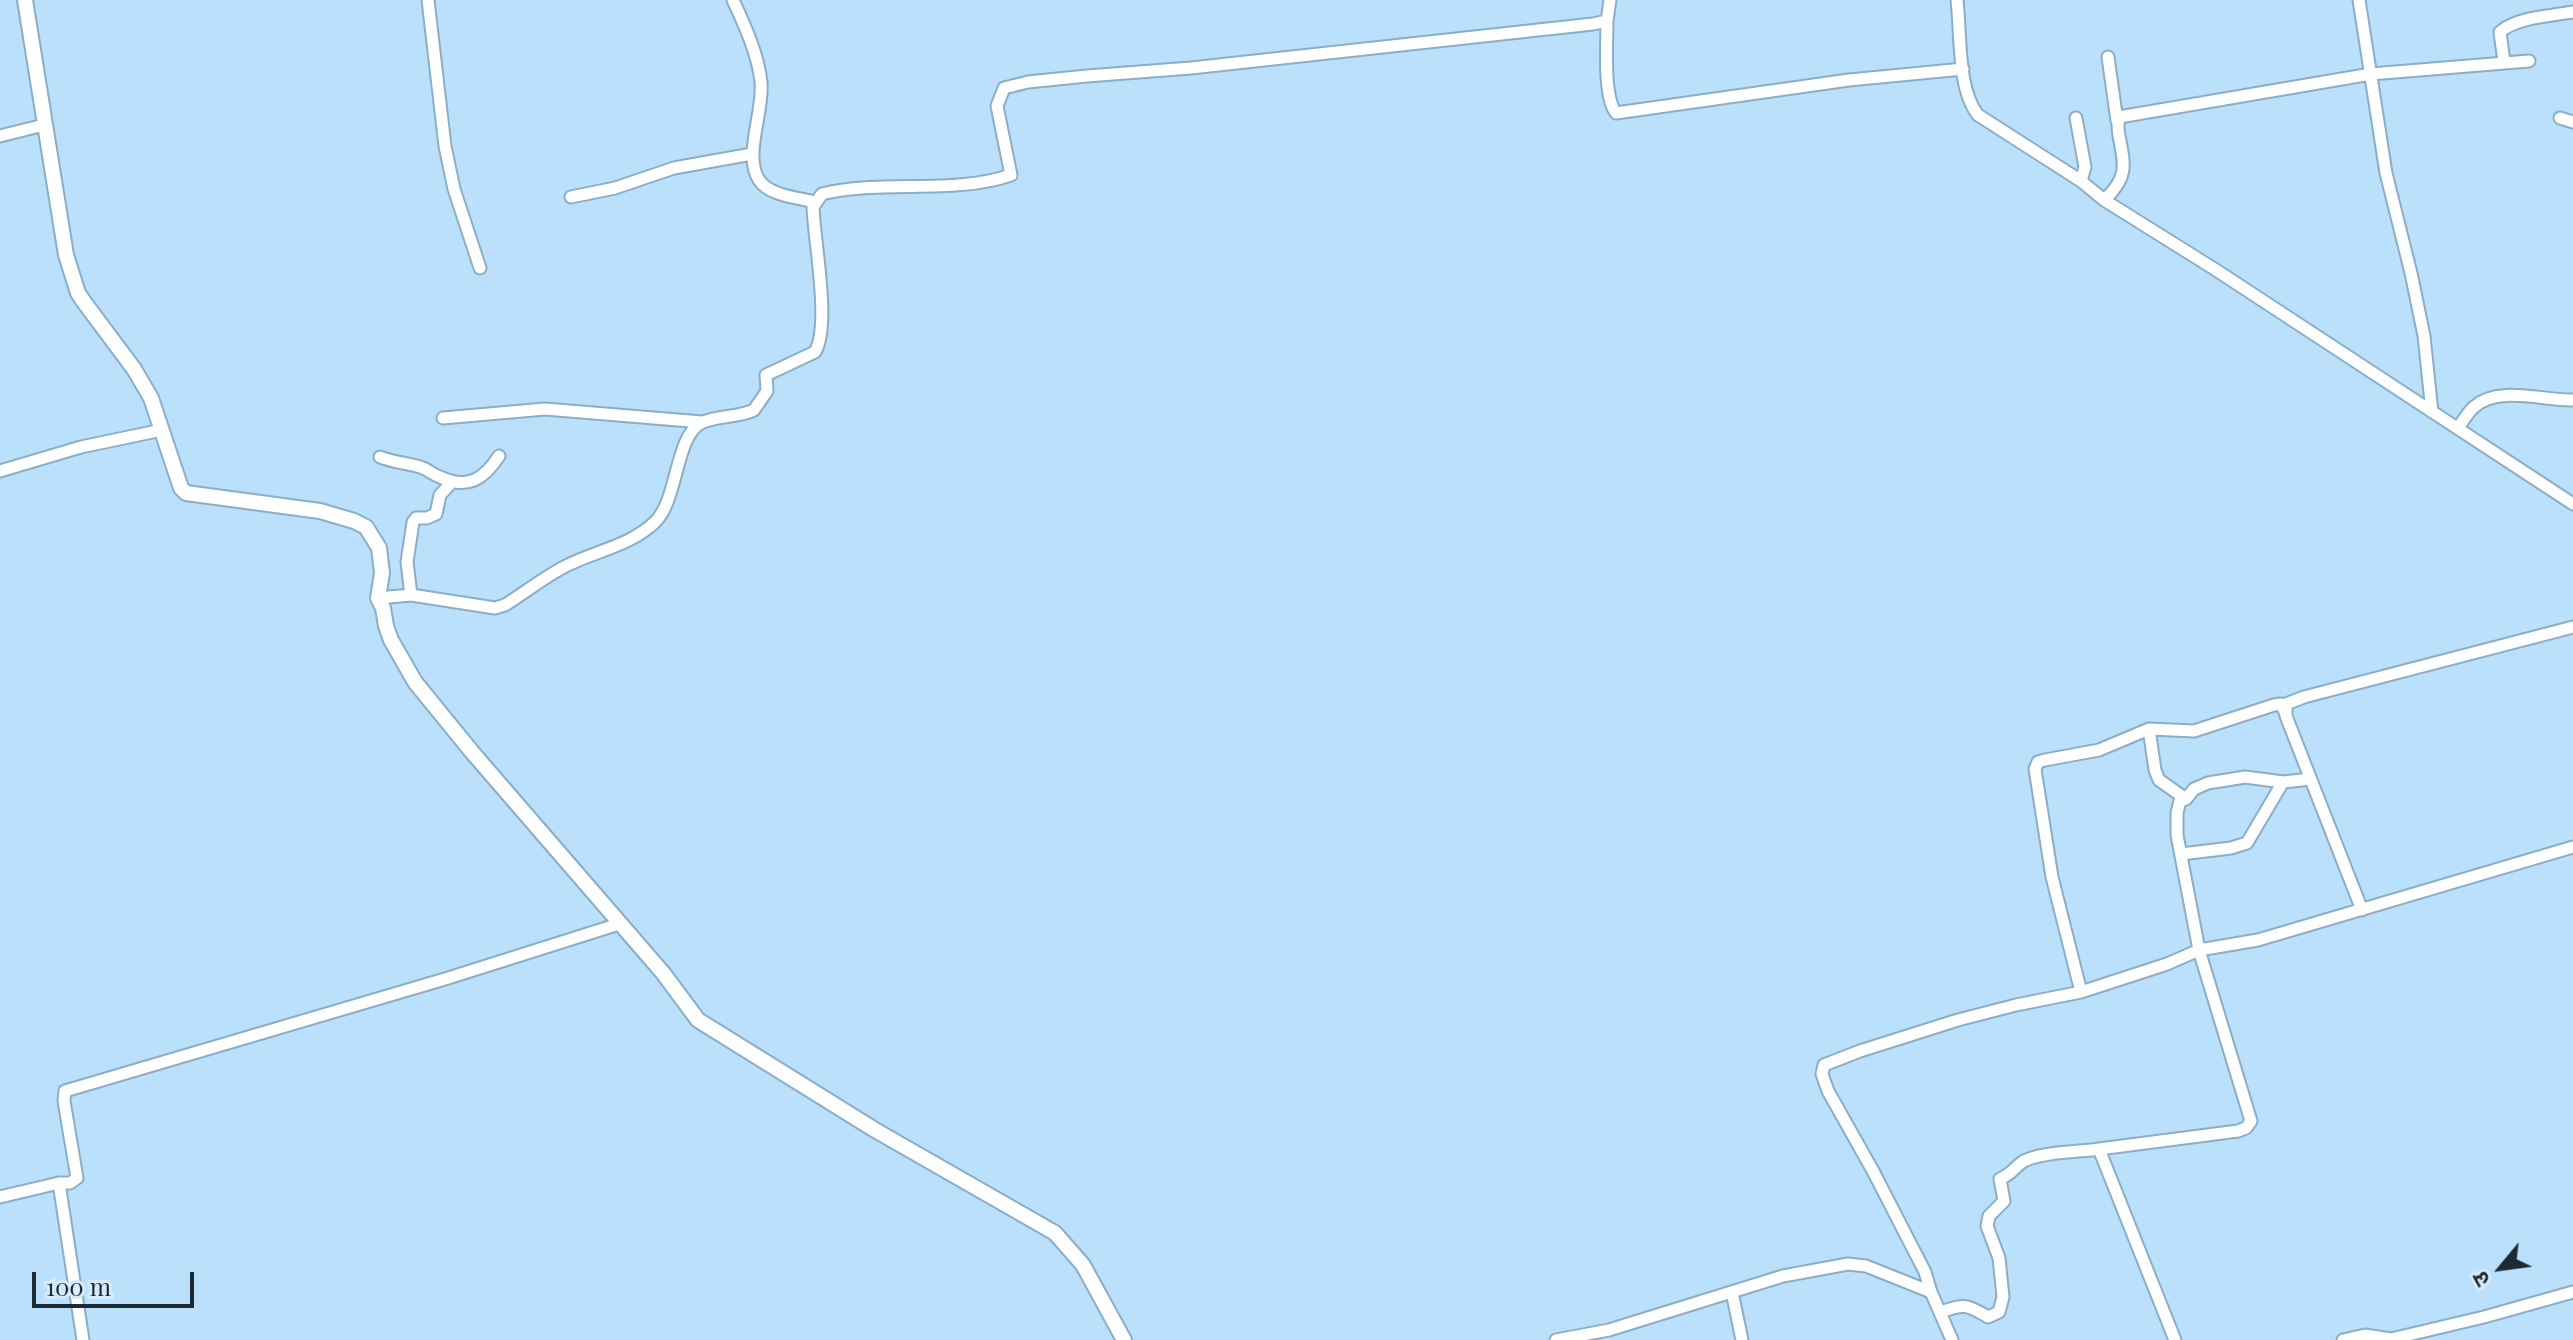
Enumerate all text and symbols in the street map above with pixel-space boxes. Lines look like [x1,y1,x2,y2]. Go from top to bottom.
north arrow [2461,1228,2541,1308]
scale bar [36,1256,198,1306]
text: उ [2464,1267,2496,1293]
text: 100 m [46,1270,111,1302]

